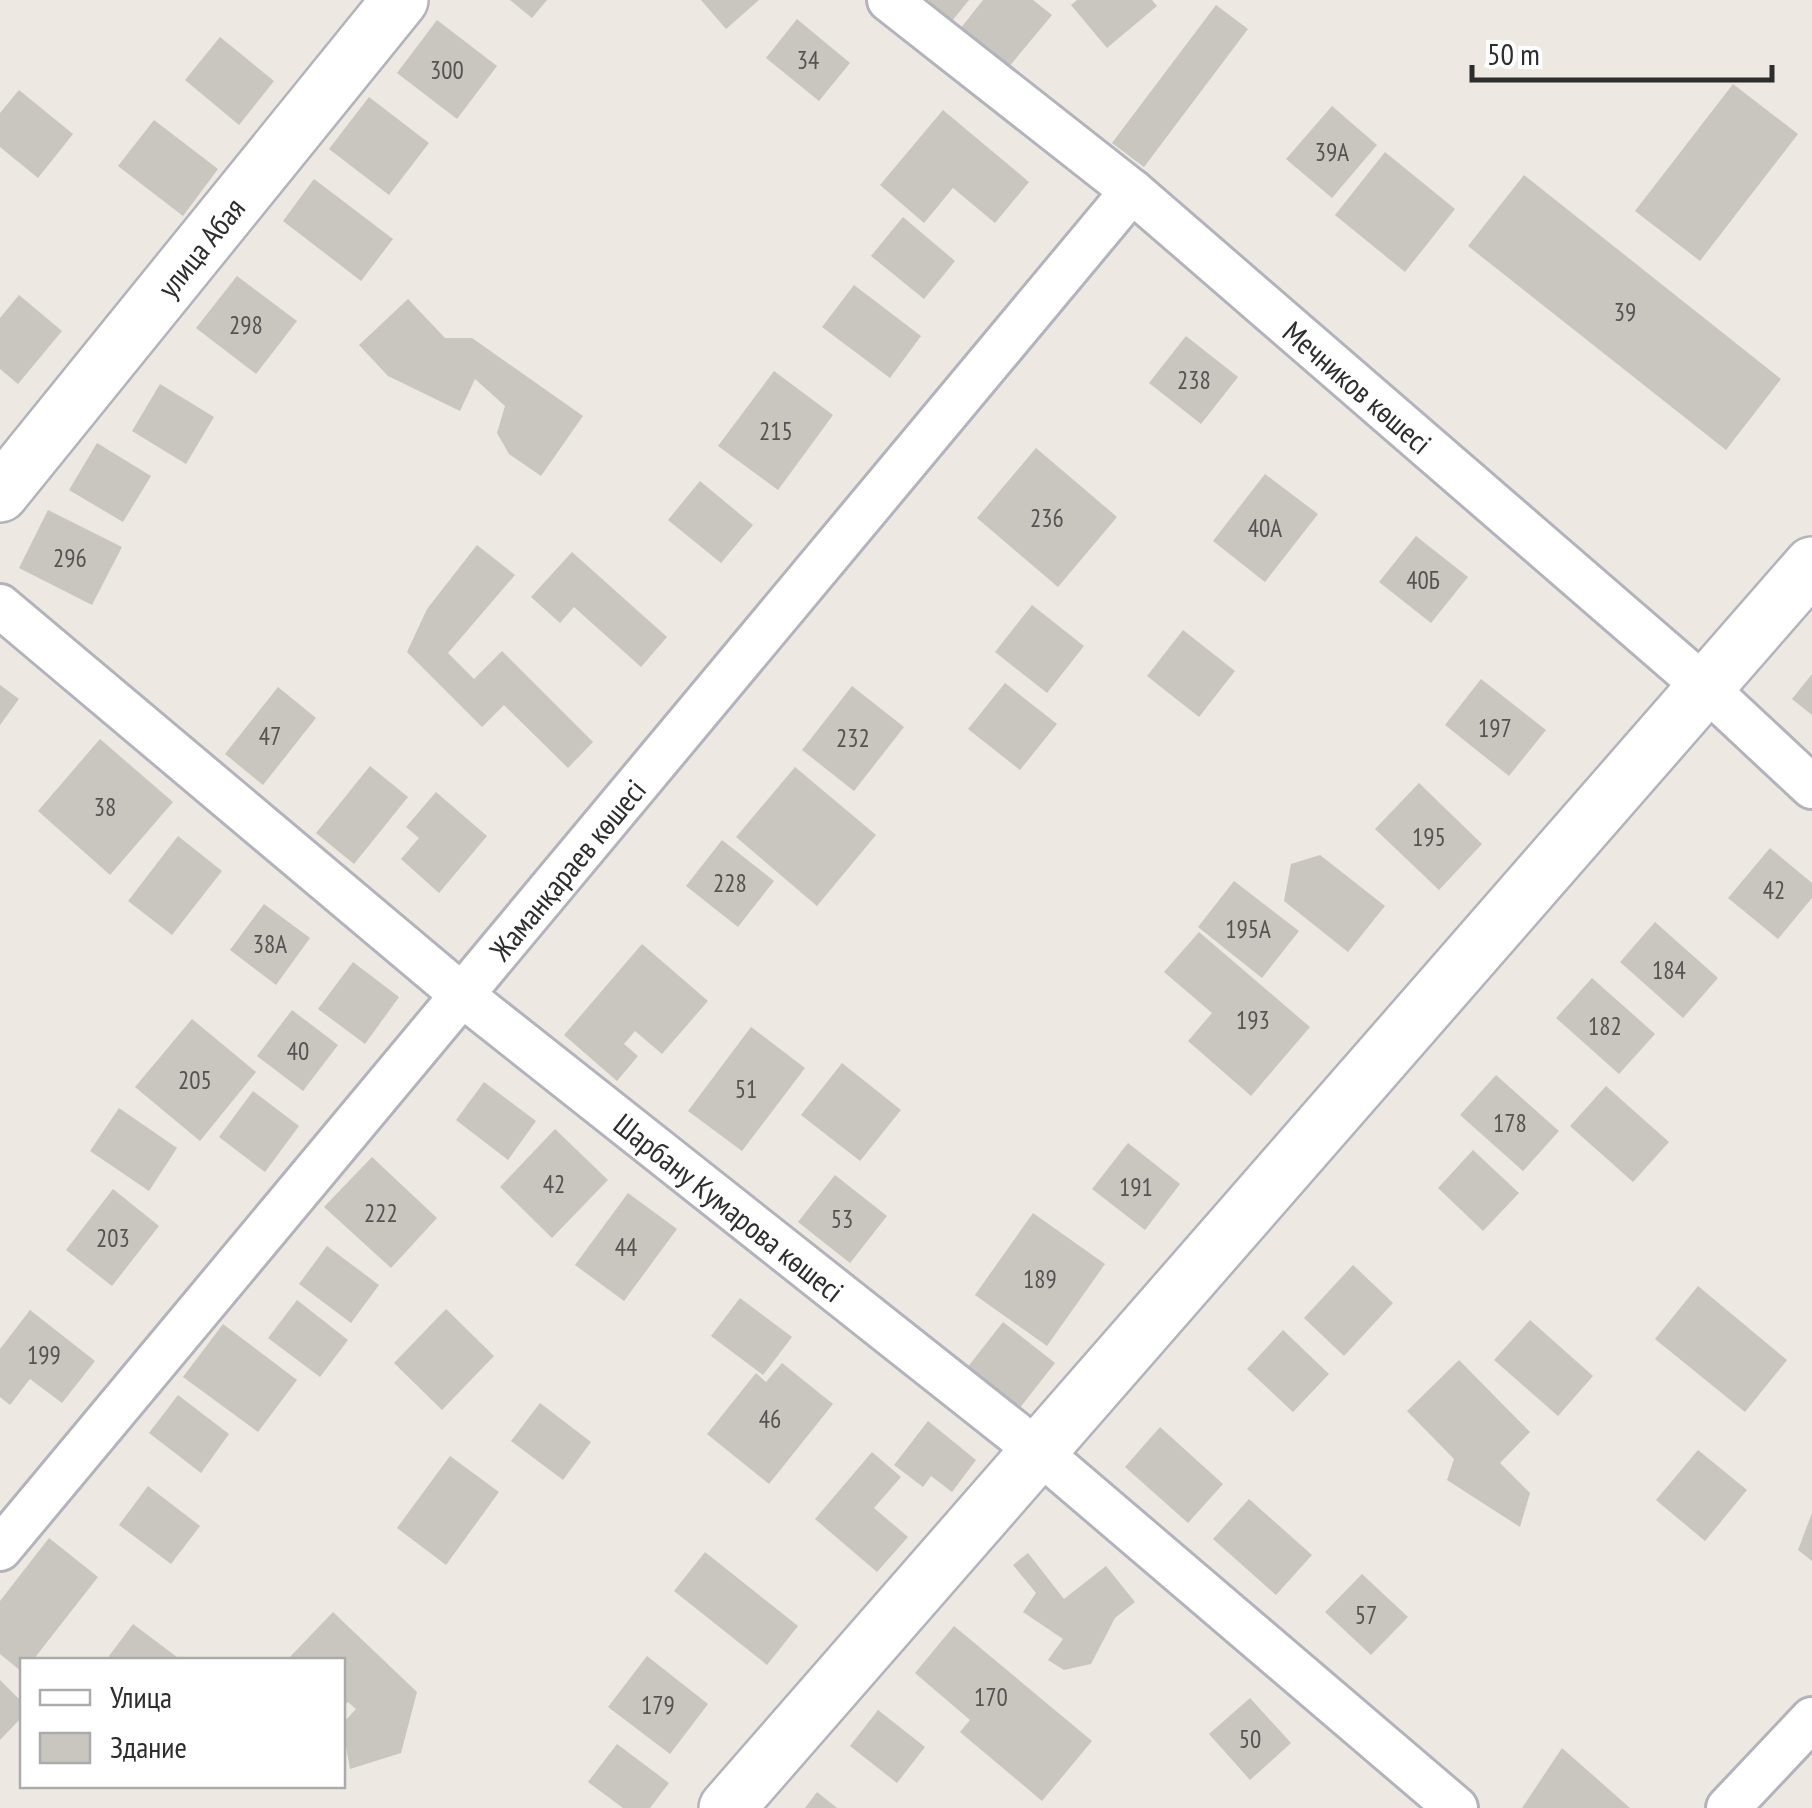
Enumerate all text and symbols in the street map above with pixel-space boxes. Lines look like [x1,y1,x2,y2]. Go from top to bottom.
scale bar [1472,20,1772,82]
text: 50 m [1487,34,1540,73]
house number: 34 [797,44,819,76]
house number: 300 [430,54,464,86]
house number: 39А [1315,136,1349,168]
street label: улица Абая [148,189,252,305]
house number: 39 [1614,296,1636,328]
house number: 298 [229,309,263,341]
street label: Мечников көшесі [1276,312,1440,462]
house number: 238 [1177,364,1211,396]
house number: 215 [759,415,793,447]
house number: 236 [1030,502,1064,534]
house number: 40А [1248,512,1282,544]
house number: 296 [53,542,87,574]
house number: 40Б [1406,564,1440,596]
house number: 197 [1478,712,1512,744]
house number: 47 [259,720,281,752]
house number: 232 [836,722,870,754]
street label: Жаманқараев көшесі [479,771,653,969]
house number: 38 [94,791,116,823]
house number: 195 [1412,821,1446,853]
house number: 228 [713,867,747,899]
house number: 42 [1763,874,1785,906]
house number: 195А [1225,913,1271,945]
house number: 38А [253,928,287,960]
house number: 184 [1652,954,1686,986]
house number: 193 [1236,1004,1270,1036]
house number: 182 [1588,1010,1622,1042]
house number: 40 [287,1035,309,1067]
house number: 205 [178,1064,212,1096]
house number: 51 [735,1073,757,1105]
street label: Шарбану Кумарова көшесі [607,1104,852,1310]
house number: 178 [1493,1107,1527,1139]
house number: 42 [543,1168,565,1200]
house number: 191 [1119,1171,1153,1203]
house number: 222 [364,1197,398,1229]
house number: 53 [831,1203,853,1235]
house number: 203 [96,1222,130,1254]
house number: 44 [615,1231,637,1263]
house number: 189 [1023,1263,1057,1295]
house number: 199 [27,1339,61,1371]
house number: 46 [759,1403,781,1435]
house number: 57 [1355,1599,1377,1631]
legend [20,1658,345,1788]
text: Улица [110,1677,172,1716]
house number: 170 [974,1681,1008,1713]
house number: 179 [641,1689,675,1721]
house number: 50 [1239,1723,1261,1755]
text: Здание [110,1727,187,1766]

